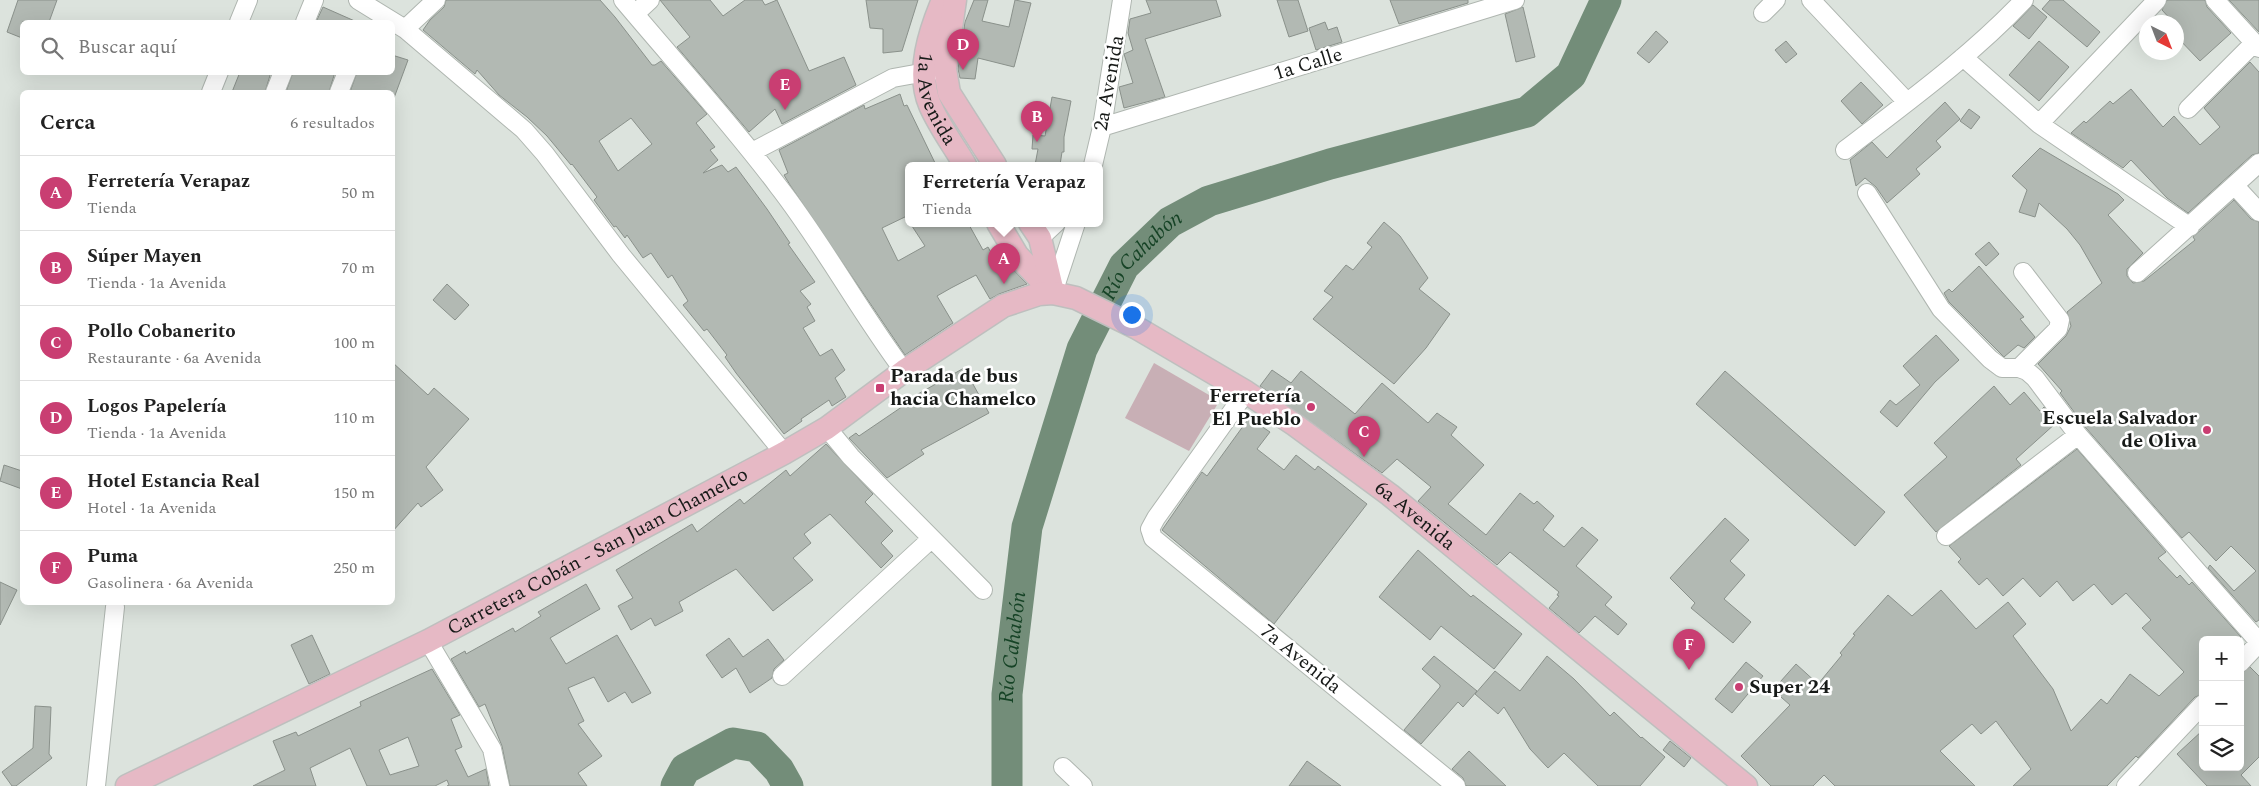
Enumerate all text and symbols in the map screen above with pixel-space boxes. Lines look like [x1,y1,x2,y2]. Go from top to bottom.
north arrow [2139,15,2184,60]
search box [20,20,395,75]
pin: D [947,29,979,70]
street label: 2a Avenida [1086,32,1132,133]
text: Buscar aquí [78,33,177,62]
icon: search [38,34,66,62]
street label: 1a Calle [1270,39,1346,89]
street label: 1a Avenida [909,51,964,152]
pin: E [769,69,801,110]
pin: B [1021,101,1053,142]
text: Cerca [40,107,95,139]
text: 6 resultados [290,111,375,135]
popup [905,162,1103,227]
text: Ferretería Verapaz [87,167,250,196]
text: Ferretería Verapaz [922,168,1086,197]
text: A [50,181,62,205]
text: 50 m [341,181,375,205]
text: Tienda [87,196,137,220]
text: Tienda [922,197,972,221]
water label: Río Cahabón [1093,202,1188,306]
text: Súper Mayen [87,242,202,271]
pin: A [988,243,1020,284]
text: B [50,256,62,280]
text: 70 m [341,256,375,280]
text: Tienda · 1a Avenida [87,271,226,295]
your location [1119,302,1145,328]
text: Pollo Cobanerito [87,317,236,346]
text: C [50,331,62,355]
text: 100 m [333,331,375,355]
text: Restaurante · 6a Avenida [87,346,261,370]
place label: Parada de bus hacia Chamelco [890,361,1036,414]
place label: Ferretería El Pueblo [1209,381,1302,434]
marker: Parada de bus hacia Chamelco [874,382,886,394]
text: Logos Papelería [87,392,227,421]
marker: Ferretería El Pueblo [1305,401,1317,413]
place label: Escuela Salvador de Oliva [2042,403,2198,456]
text: D [50,406,62,430]
text: 110 m [333,406,375,430]
pin: C [1348,416,1380,457]
text: Tienda · 1a Avenida [87,421,226,445]
marker: Escuela Salvador de Oliva [2201,424,2213,436]
street label: Carretera Cobán - San Juan Chamelco [442,459,754,643]
text: Hotel Estancia Real [87,467,260,496]
street label: 6a Avenida [1368,473,1462,558]
text: E [51,481,61,505]
text: 150 m [333,481,375,505]
text: Hotel · 1a Avenida [87,496,216,520]
text: Puma [87,542,138,571]
text: F [51,556,61,580]
text: 250 m [333,556,375,580]
text: Gasolinera · 6a Avenida [87,571,253,595]
water label: Río Cahabón [991,589,1035,703]
street label: 7a Avenida [1254,617,1348,701]
pin: F [1673,629,1705,670]
map controls [2199,636,2244,771]
button: + [2199,636,2244,681]
place label: Super 24 [1749,672,1830,702]
marker: Super 24 [1733,681,1745,693]
button: − [2199,681,2244,726]
button: layers [2199,726,2244,771]

